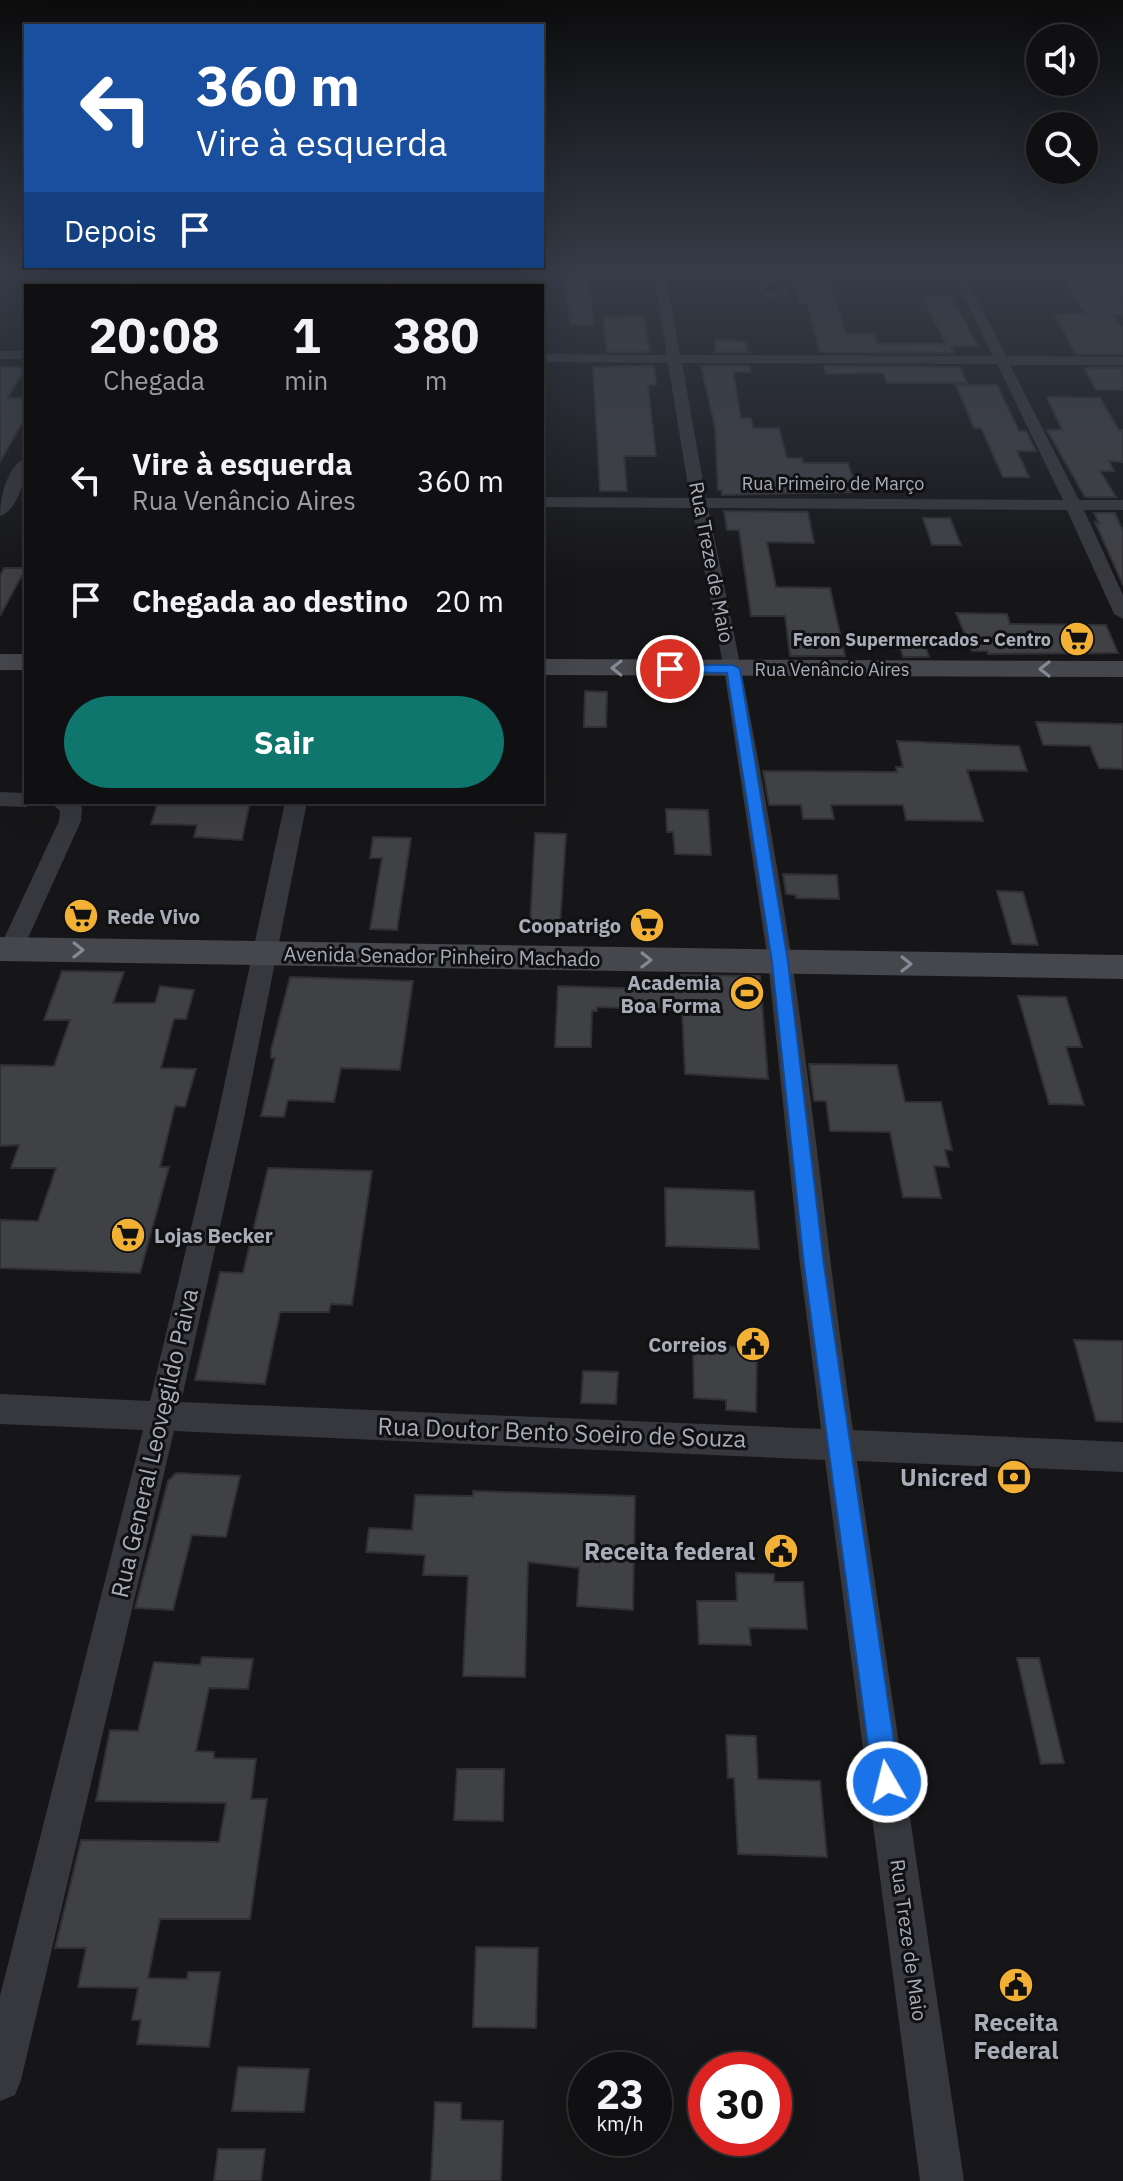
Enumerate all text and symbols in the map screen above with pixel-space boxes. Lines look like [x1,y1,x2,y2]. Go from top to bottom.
map controls [1026,24,1098,184]
button: sound [1026,24,1098,96]
text: 360 m [196,49,360,121]
icon: left [64,56,168,160]
button: search [1026,112,1098,184]
text: Vire à esquerda [196,119,447,166]
icon: arrive [173,208,217,252]
text: Depois [64,211,157,250]
text: 20:08 [89,304,220,366]
text: 1 [292,304,321,366]
text: 380 [393,304,479,366]
text: Chegada [103,363,205,397]
text: min [284,363,328,397]
text: m [425,363,447,397]
text: Vire à esquerda [132,444,352,483]
icon: left [64,458,108,502]
text: 360 m [417,461,504,500]
street label: Rua Primeiro de Março [742,472,924,495]
street label: Rua Treze de Maio [683,479,741,645]
text: Rua Venâncio Aires [132,483,356,517]
icon: arrive [64,578,108,622]
text: Chegada ao destino [132,581,408,620]
text: 20 m [435,581,504,620]
supermarket icon: Feron Supermercados - Centro [1058,620,1096,658]
place label: Feron Supermercados - Centro [793,628,1051,651]
pin [636,635,704,703]
icon: arrive [648,647,692,691]
street label: Rua Venâncio Aires [754,658,910,681]
one-way arrow [610,659,623,677]
one-way arrow [1038,660,1051,678]
button: Sair [64,696,504,788]
supermarket icon: Rede Vivo [62,897,100,935]
place label: Rede Vivo [107,903,200,930]
supermarket icon: Coopatrigo [628,906,666,944]
place label: Coopatrigo [518,912,621,939]
street label: Avenida Senador Pinheiro Machado [283,940,601,972]
one-way arrow [72,941,85,959]
one-way arrow [640,951,653,969]
one-way arrow [900,955,913,973]
place label: Academia Boa Forma [621,969,721,1019]
sports icon: Academia Boa Forma [728,974,766,1012]
supermarket icon: Lojas Becker [109,1216,147,1254]
place label: Lojas Becker [154,1222,273,1249]
street label: Rua General Leovegildo Paiva [103,1285,205,1601]
public building icon: Correios [734,1325,772,1363]
place label: Correios [648,1331,727,1358]
street label: Rua Doutor Bento Soeiro de Souza [377,1410,747,1454]
bank icon: Unicred [995,1458,1033,1496]
place label: Unicred [900,1461,988,1493]
public building icon: Receita federal [762,1532,800,1570]
place label: Receita federal [584,1535,755,1567]
position arrow [845,1740,929,1824]
street label: Rua Treze de Maio [884,1857,934,2023]
public building icon: Receita Federal [997,1966,1035,2004]
place label: Receita Federal [973,2006,1059,2066]
speed limit sign: 30 [688,2052,792,2156]
text: 23 [596,2068,644,2120]
text: km/h [596,2110,644,2137]

